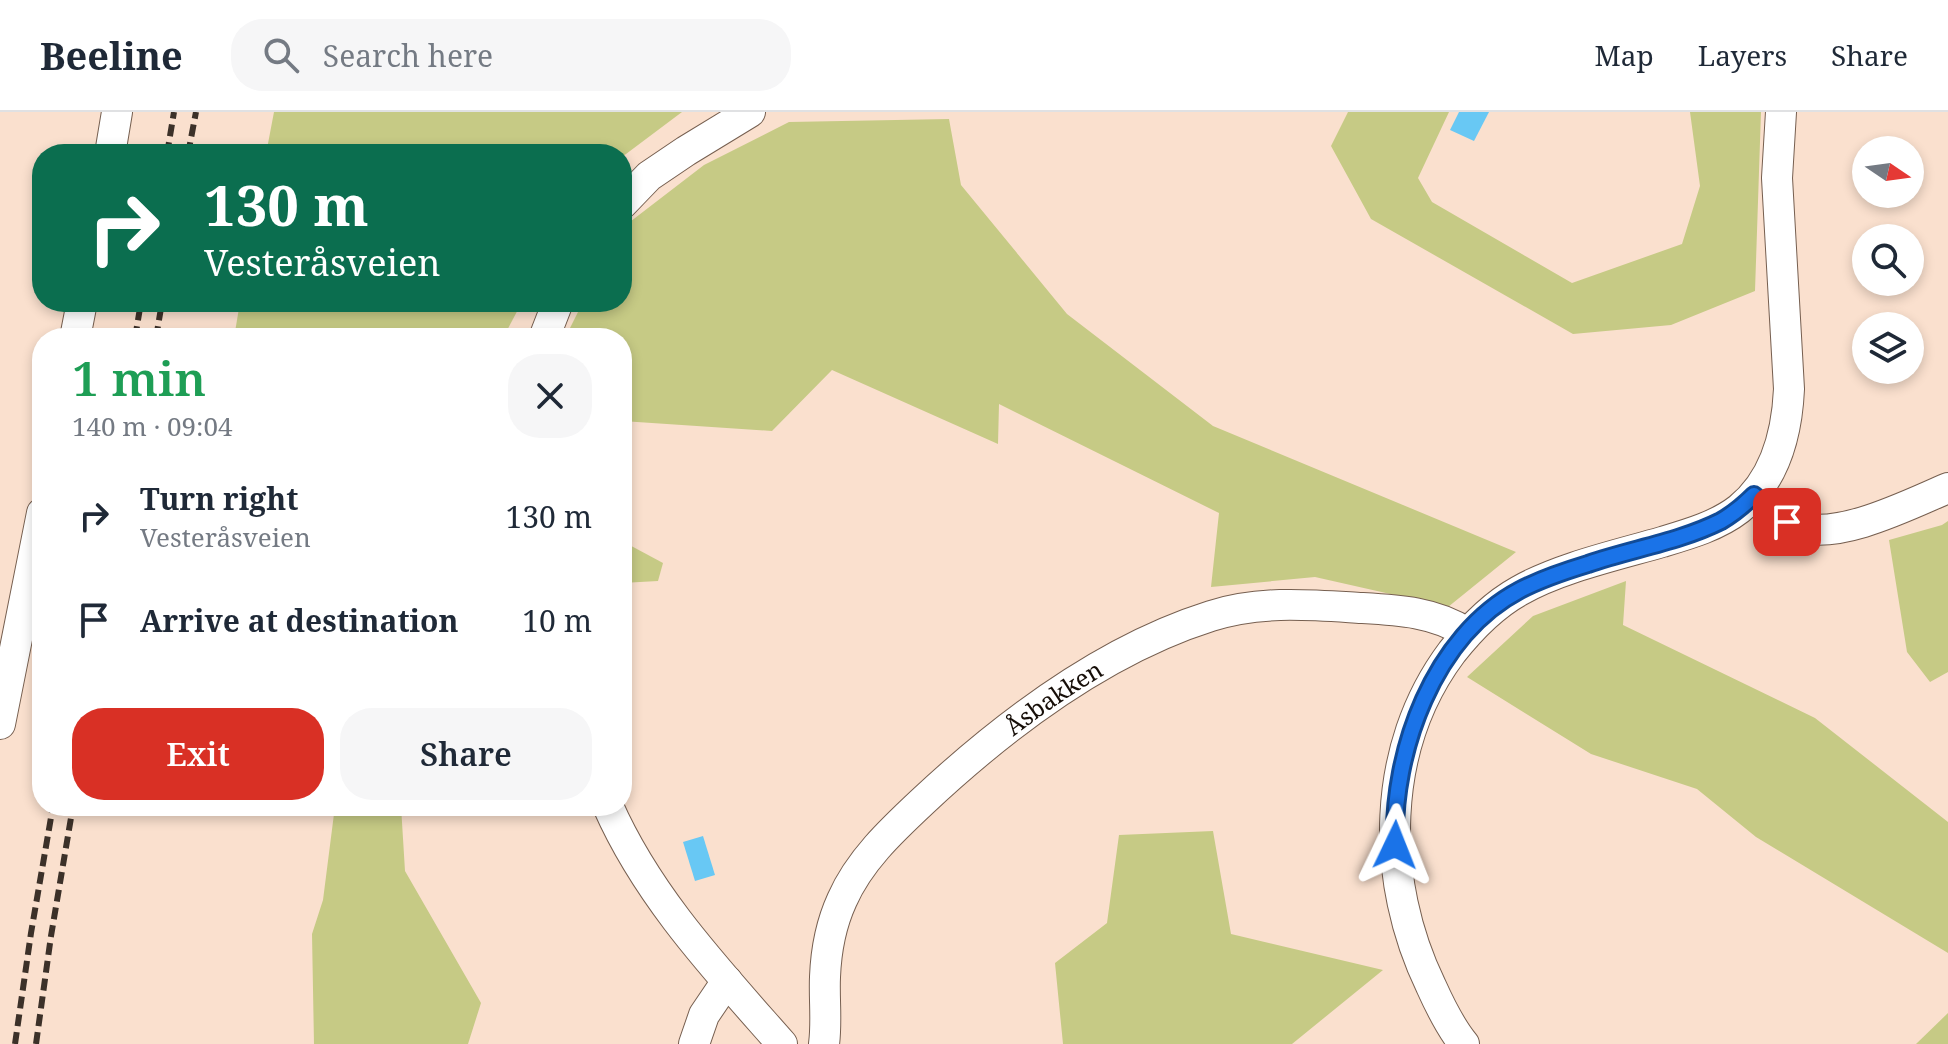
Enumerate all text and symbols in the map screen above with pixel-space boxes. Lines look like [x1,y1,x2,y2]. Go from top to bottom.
search box [231,19,791,91]
text: Beeline [40,29,183,81]
icon: search [259,33,303,77]
text: Search here [323,35,493,76]
text: Map [1595,36,1654,74]
text: Layers [1698,36,1787,74]
text: Share [1831,36,1908,74]
north arrow [1852,136,1924,208]
map controls [1852,136,1924,384]
text: 130 m [204,166,369,242]
icon: right [72,176,176,280]
button: search [1852,224,1924,296]
text: Vesteråsveien [204,238,440,287]
button: layers [1852,312,1924,384]
text: 1 min [72,345,206,410]
button: close [508,354,592,438]
text: 140 m · 09:04 [72,408,233,444]
text: Turn right [140,478,298,519]
pin [1753,488,1821,556]
icon: right [72,494,116,538]
text: 130 m [506,496,592,537]
icon: arrive [1765,500,1809,544]
text: Vesteråsveien [140,519,311,555]
icon: arrive [72,598,116,642]
text: Arrive at destination [140,600,459,641]
text: 10 m [522,600,592,641]
street label: Åsbakken [997,652,1108,742]
button: Exit [72,708,324,800]
button: Share [340,708,592,800]
position arrow [1353,803,1437,887]

